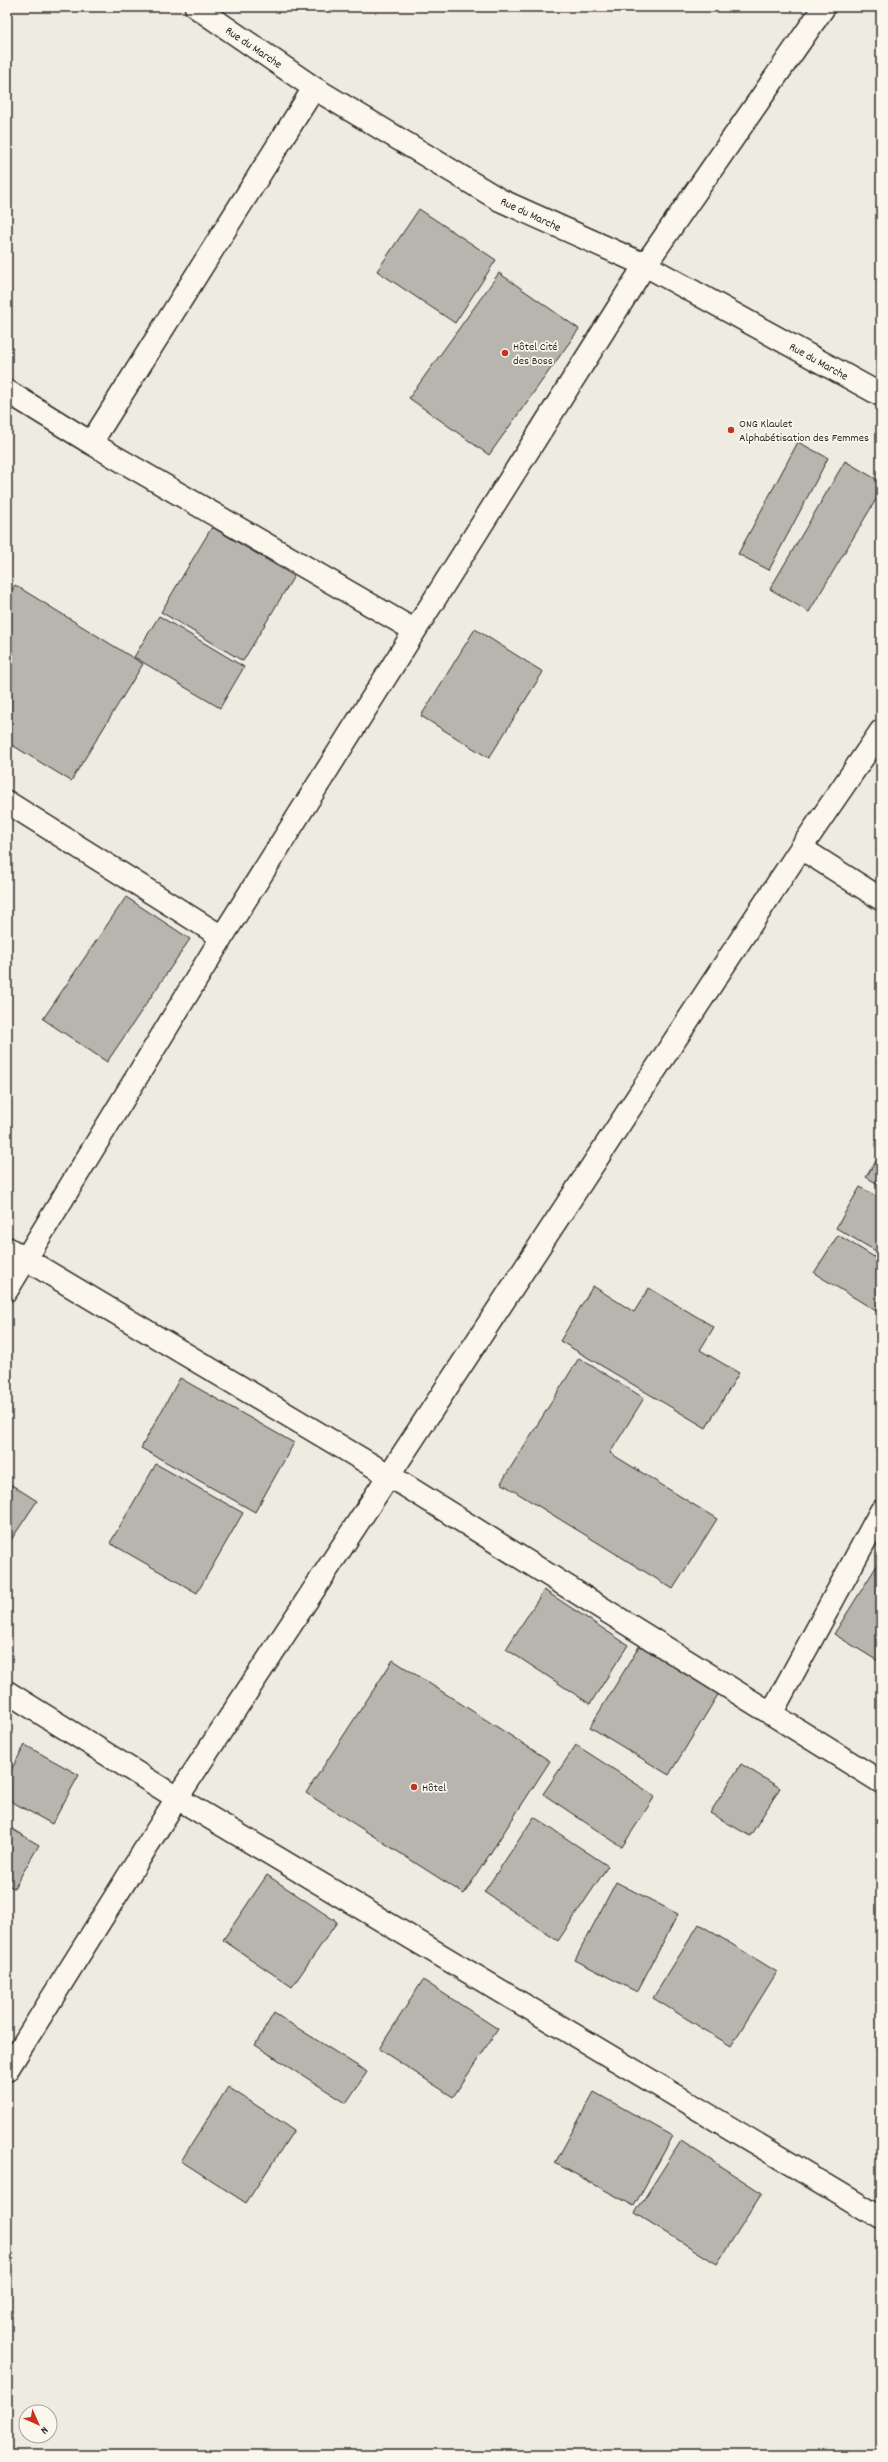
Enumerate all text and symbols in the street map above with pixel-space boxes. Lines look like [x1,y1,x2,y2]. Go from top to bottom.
street label: Rue du Marche [221,23,285,74]
street label: Rue du Marche [497,194,564,237]
place label: Hôtel Cité des Boss [513,339,558,370]
street label: Rue du Marche [786,339,851,386]
marker: Hôtel Cité des Boss [500,348,510,358]
place label: ONG Klaulet Alphabétisation des Femmes [739,416,869,447]
marker: ONG Klaulet Alphabétisation des Femmes [726,425,736,435]
place label: Hôtel [422,1780,446,1797]
marker: Hôtel [409,1782,419,1792]
north arrow [18,2404,58,2444]
text: N [36,2422,51,2438]

